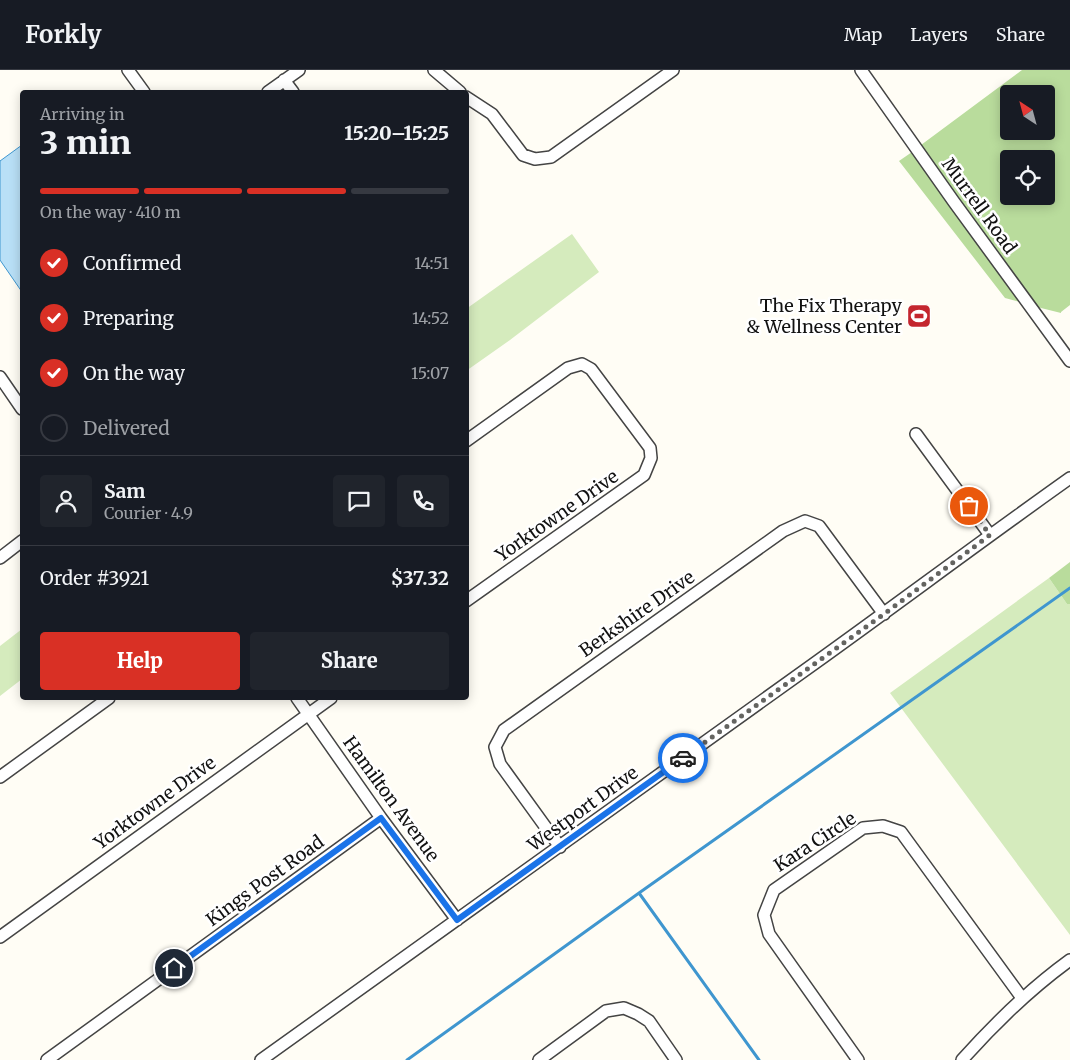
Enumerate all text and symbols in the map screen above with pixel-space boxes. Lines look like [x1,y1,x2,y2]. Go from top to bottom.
text: Forkly [25,19,101,50]
text: Map [844,23,882,46]
text: Layers [910,23,968,46]
text: Share [996,23,1045,46]
north arrow [1000,85,1055,140]
map controls [1000,85,1055,205]
text: Arriving in [40,104,125,124]
text: 15:20–15:25 [344,121,449,145]
text: 3 min [40,123,131,163]
button: locate [1000,150,1055,205]
street label: Murrell Road [937,153,1022,258]
text: On the way · 410 m [40,202,181,222]
icon: check [40,249,68,277]
text: Confirmed [83,251,181,275]
text: 14:51 [414,253,449,273]
place label: The Fix Therapy & Wellness Center [746,294,903,338]
sports icon: The Fix Therapy & Wellness Center [906,303,932,329]
icon: check [40,304,68,332]
text: Preparing [83,306,174,330]
text: 14:52 [412,308,449,328]
icon: check [40,359,68,387]
text: On the way [83,361,185,385]
text: 15:07 [411,363,449,383]
text: Delivered [83,416,170,440]
street label: Yorktowne Drive [490,465,623,567]
button: person [40,475,92,527]
button: chat [333,475,385,527]
button: phone [397,475,449,527]
text: Sam [104,479,145,503]
pin [948,485,990,527]
icon: bag [955,492,983,520]
text: Courier · 4.9 [104,503,193,523]
street label: Berkshire Drive [575,565,699,662]
text: Order #3921 [40,566,149,590]
text: $37.32 [391,566,449,590]
button: Help [40,632,240,690]
button: Share [250,632,449,690]
street label: Hamilton Avenue [338,731,445,866]
courier [658,733,708,783]
icon: car [669,744,697,772]
street label: Yorktowne Drive [89,751,220,855]
street label: Westport Drive [522,761,642,857]
street label: Kara Circle [769,807,860,877]
street label: Kings Post Road [201,830,328,931]
pin [153,947,195,989]
icon: home [160,954,188,982]

